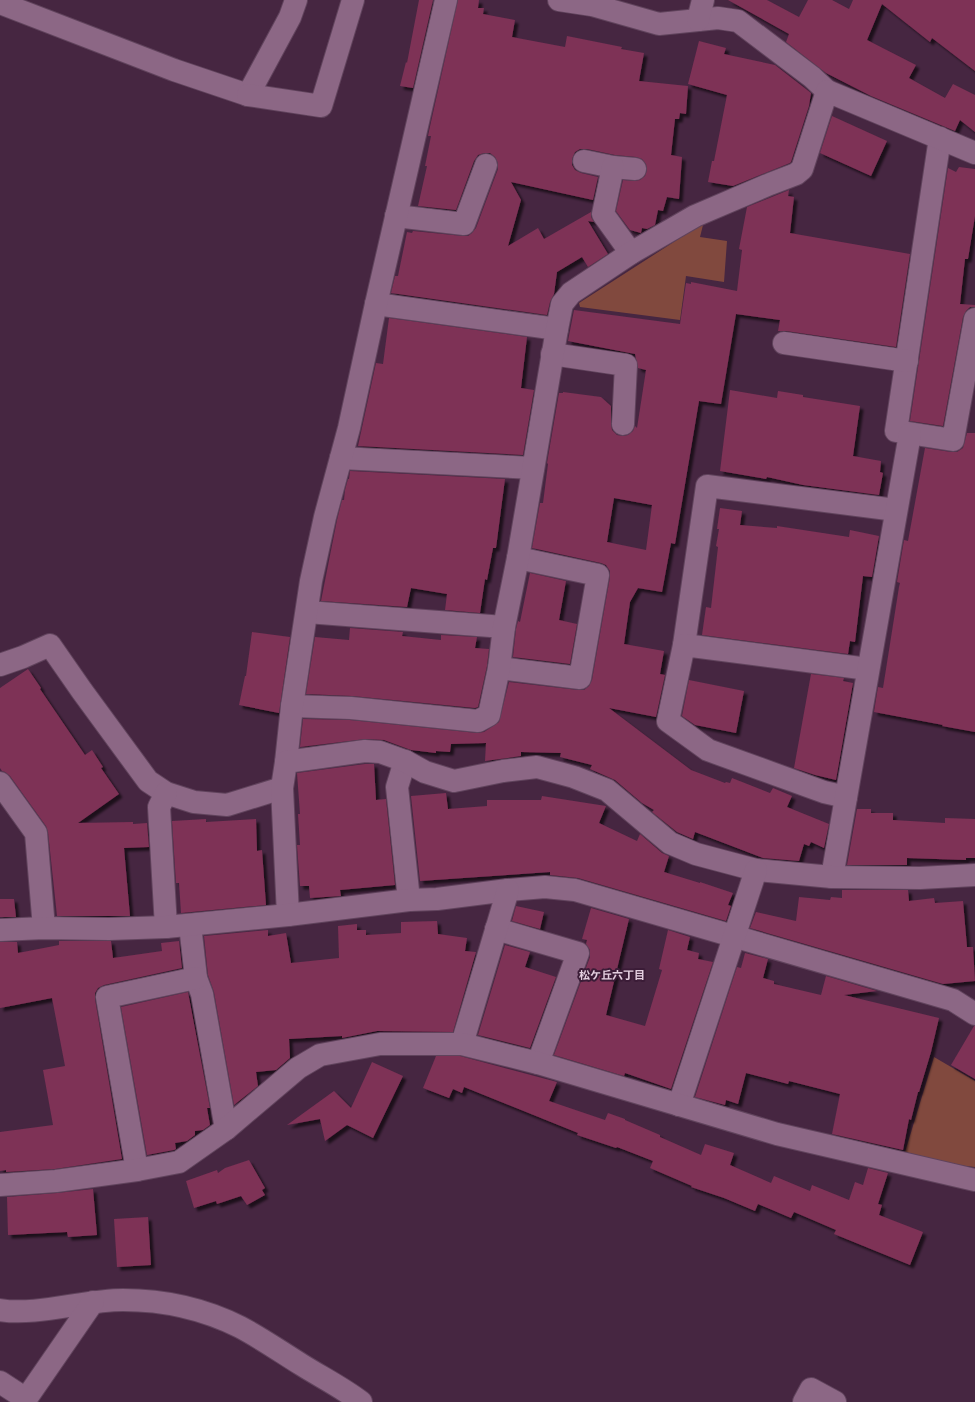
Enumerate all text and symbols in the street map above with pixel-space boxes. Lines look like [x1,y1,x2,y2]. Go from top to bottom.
district label: 松ケ丘六丁目 [579,969,645,982]

